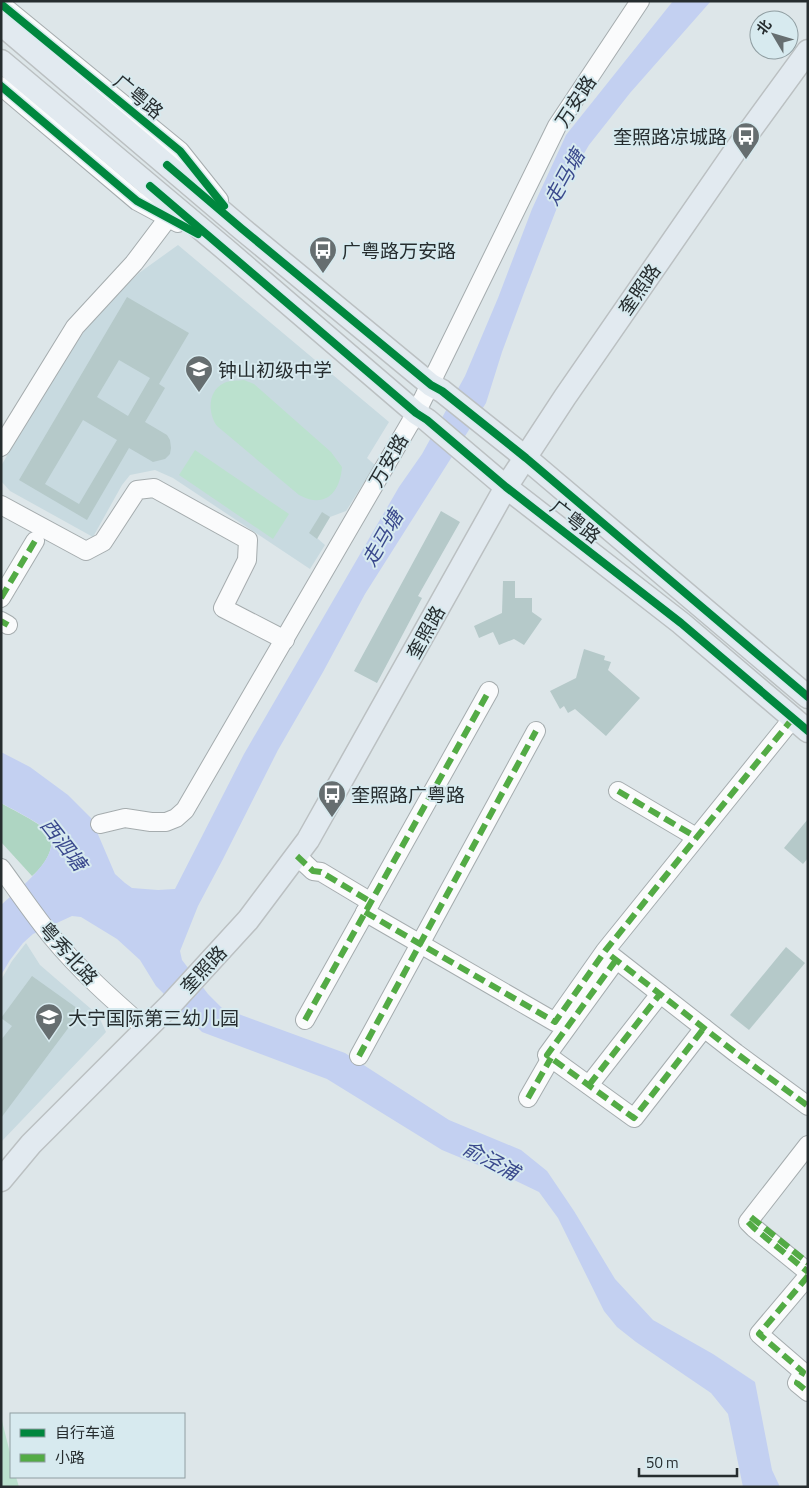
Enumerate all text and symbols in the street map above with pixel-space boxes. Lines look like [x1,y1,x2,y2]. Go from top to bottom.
north arrow [749,10,799,60]
text: 北 [751,15,776,39]
street label: 广粤路 [108,67,170,125]
street label: 万安路 [547,69,603,133]
bus stop icon: 奎照路凉城路 [731,121,761,160]
place label: 奎照路凉城路 [613,122,727,151]
water label: 走马塘 [536,141,594,211]
bus stop icon: 广粤路万安路 [308,235,338,274]
place label: 广粤路万安路 [342,236,456,265]
street label: 奎照路 [611,257,667,321]
school or university icon: 钟山初级中学 [184,354,214,393]
place label: 钟山初级中学 [218,355,332,384]
street label: 万安路 [361,428,415,492]
street label: 广粤路 [545,492,607,550]
water label: 走马塘 [354,502,412,572]
street label: 奎照路 [398,600,452,664]
bus stop icon: 奎照路广粤路 [317,779,347,818]
place label: 奎照路广粤路 [351,780,465,809]
water label: 西泗塘 [33,811,97,880]
street label: 粤秀北路 [33,915,105,991]
street label: 奎照路 [173,938,233,1000]
school or university icon: 大宁国际第三幼儿园 [34,1002,64,1041]
place label: 大宁国际第三幼儿园 [68,1003,239,1032]
water label: 俞泾浦 [457,1132,527,1189]
legend [10,1413,185,1478]
text: 自行车道 [55,1421,115,1444]
text: 小路 [55,1446,85,1469]
scale bar [639,1446,736,1478]
text: 50 m [646,1451,679,1474]

